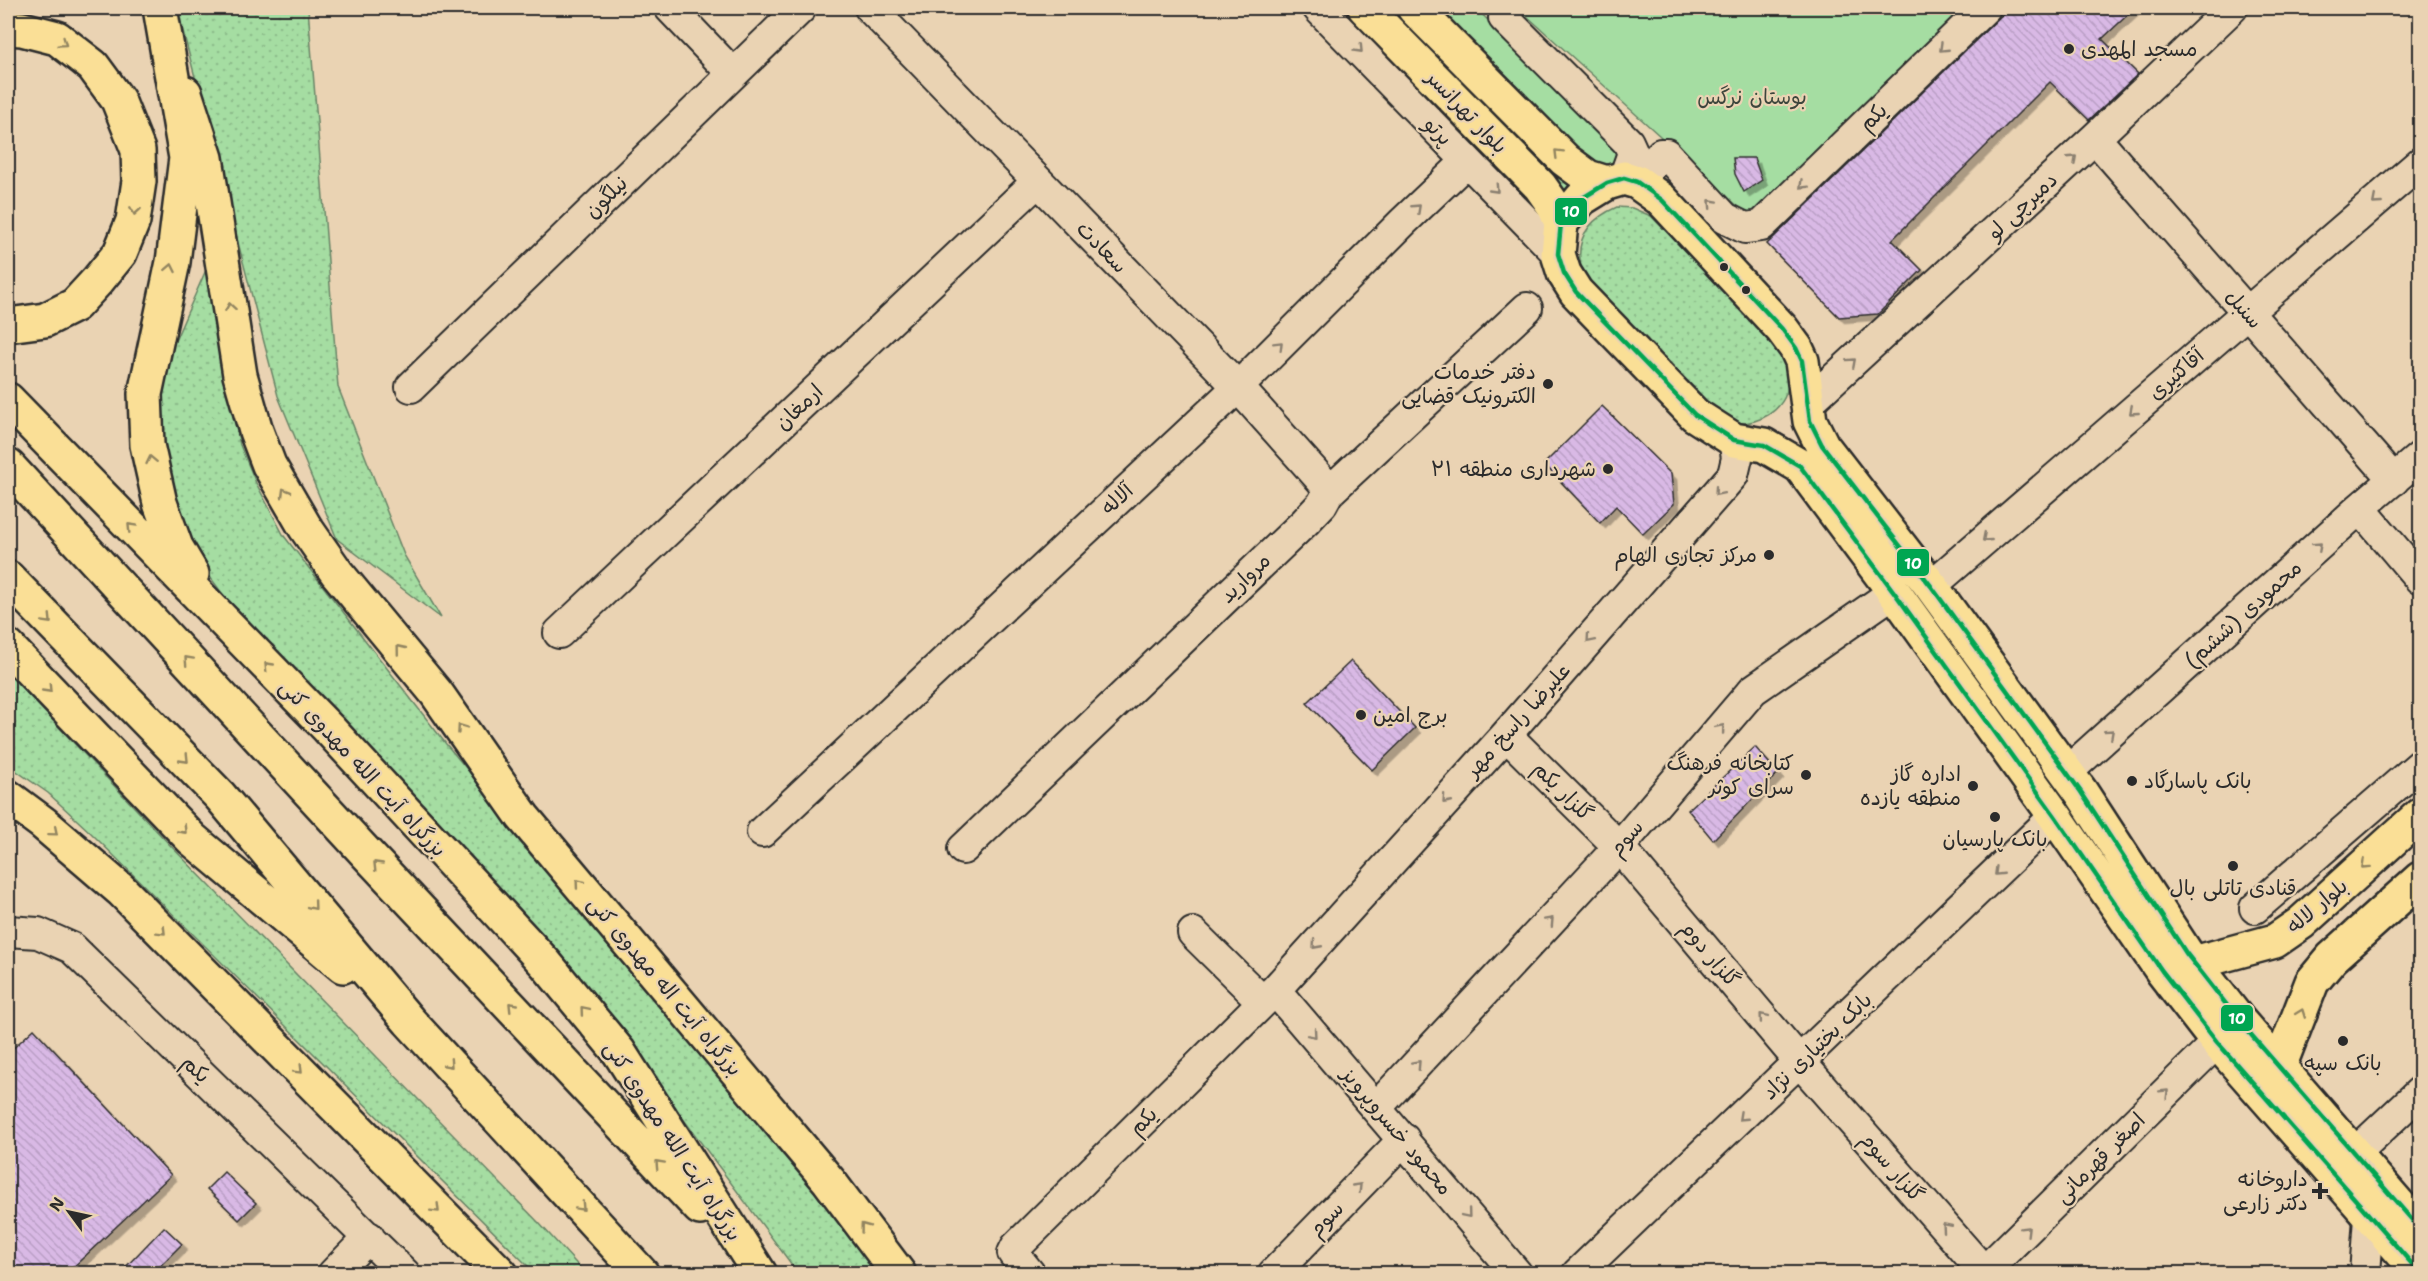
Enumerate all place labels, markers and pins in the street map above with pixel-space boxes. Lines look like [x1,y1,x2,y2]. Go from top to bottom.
place label: مسجد المهدی [2081,35,2198,63]
marker: مسجد المهدی [2062,42,2076,56]
unlabelled marker [1718,261,1730,273]
unlabelled marker [1740,284,1752,296]
place label: دفتر خدمات الکترونیک قضایی [1401,358,1536,410]
marker: دفتر خدمات الکترونیک قضایی [1541,377,1555,391]
place label: شهرداری منطقه ۲۱ [1431,455,1596,483]
marker: شهرداری منطقه ۲۱ [1601,462,1615,476]
place label: مرکز تجاری الهام [1614,541,1757,571]
marker: مرکز تجاری الهام [1762,548,1776,562]
place label: برج امین [1373,701,1448,729]
marker: برج امین [1354,708,1368,722]
place label: کتابخانه فرهنگ سرای کوثر [1667,749,1794,801]
place label: اداره گاز منطقه یازده [1860,760,1961,812]
place label: بانک پاسارگاد [2144,767,2252,795]
marker: کتابخانه فرهنگ سرای کوثر [1799,768,1813,782]
marker: بانک پاسارگاد [2125,774,2139,788]
marker: اداره گاز منطقه یازده [1966,779,1980,793]
marker: بانک پارسیان [1988,810,2002,824]
place label: بانک پارسیان [1942,825,2048,853]
marker: قنادی تاتلی بال [2226,859,2240,873]
place label: قنادی تاتلی بال [2170,874,2296,902]
marker: بانک سپه [2336,1034,2350,1048]
place label: بانک سپه [2304,1049,2382,1077]
place label: داروخانه دکتر زارعی [2223,1165,2308,1217]
marker: داروخانه دکتر زارعی [2313,1184,2327,1198]

